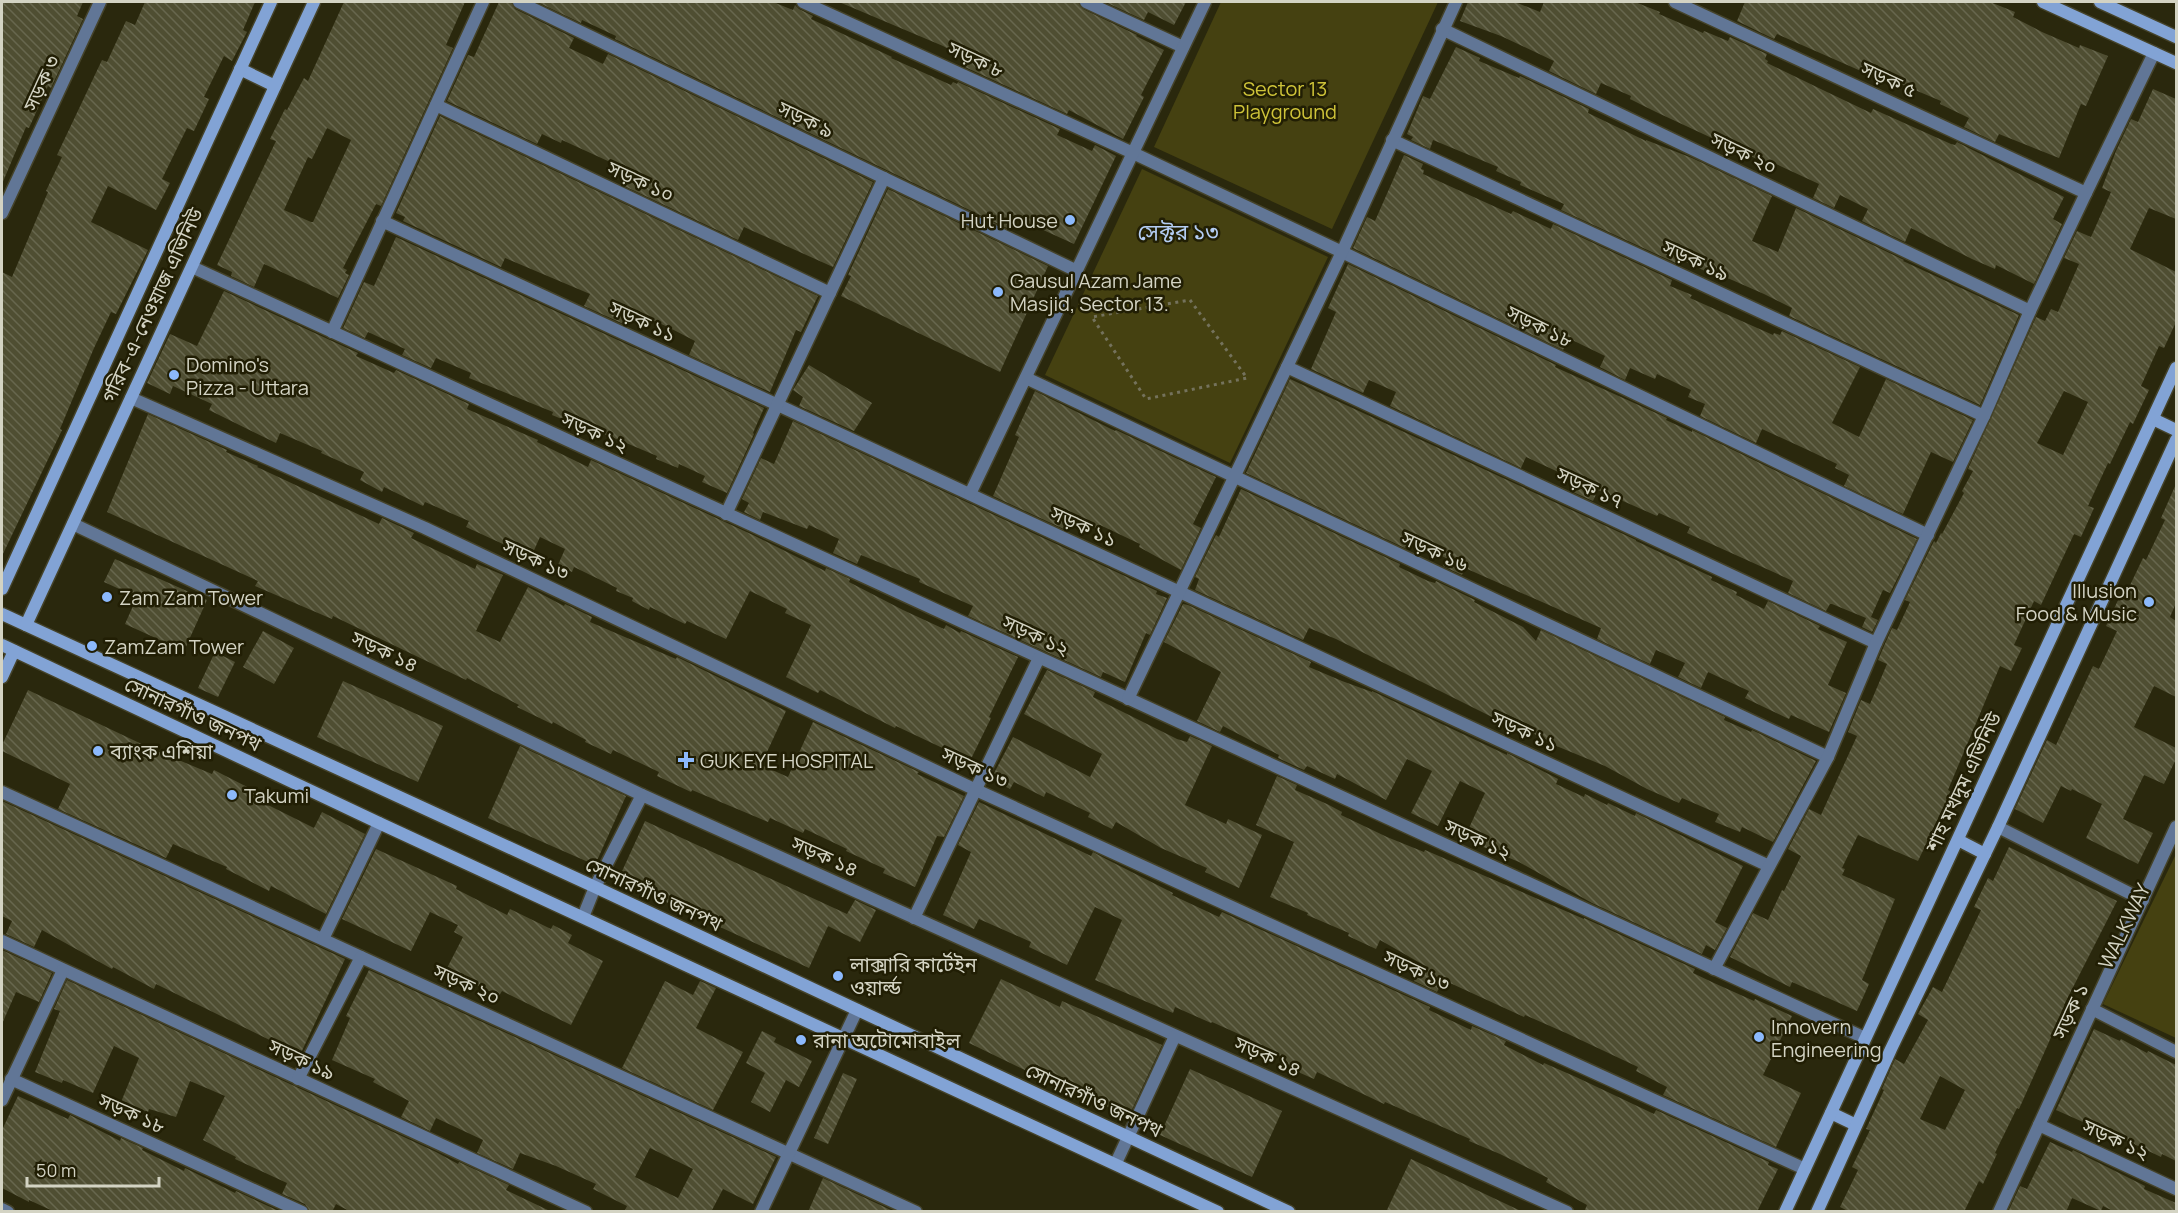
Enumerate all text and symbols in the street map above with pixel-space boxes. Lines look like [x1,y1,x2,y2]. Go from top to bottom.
street label: সড়ক ৮ [943,34,1008,84]
street label: সড়ক ৩ [16,51,66,116]
street label: সড়ক ৫ [1856,54,1921,104]
park label: Sector 13 Playground [1233,75,1337,125]
street label: সড়ক ৯ [773,94,838,144]
street label: সড়ক ২০ [1705,125,1782,181]
street label: সড়ক ১০ [602,153,679,208]
street label: গরিব-এ-নেওয়াজ এভিনিউ [95,202,209,407]
place label: Hut House [961,207,1058,234]
marker: Hut House [1063,213,1077,227]
district label: সেক্টর ১৩ [1137,217,1219,247]
street label: সড়ক ১৯ [1657,232,1734,287]
place label: Gausul Azam Jame Masjid, Sector 13. [1010,267,1182,317]
marker: Gausul Azam Jame Masjid, Sector 13. [991,285,1005,299]
street label: সড়ক ১১ [604,293,681,348]
street label: সড়ক ১৮ [1501,298,1578,354]
place label: Domino's Pizza - Uttara [186,351,309,401]
marker: Domino's Pizza - Uttara [167,368,181,382]
street label: সড়ক ১২ [556,404,633,459]
street label: সড়ক ১৭ [1551,459,1628,514]
street label: সড়ক ১১ [1045,498,1122,553]
street label: সড়ক ১৬ [1396,523,1473,578]
street label: সড়ক ১৩ [497,531,574,586]
place label: Illusion Food & Music [2016,577,2137,627]
place label: Zam Zam Tower [119,584,263,611]
marker: Zam Zam Tower [100,590,114,604]
marker: Illusion Food & Music [2142,595,2156,609]
street label: সড়ক ১২ [997,607,1074,662]
street label: সড়ক ১৪ [346,623,423,678]
place label: ZamZam Tower [104,633,244,660]
marker: ZamZam Tower [85,639,99,653]
street label: সোনারগাঁও জনপথ [120,671,267,758]
street label: সড়ক ১১ [1486,703,1563,758]
street label: শাহ মখদুম এভিনিউ [1918,707,2008,857]
place label: ব্যাংক এশিয়া [109,738,214,765]
street label: সড়ক ১৩ [936,739,1013,794]
marker: ব্যাংক এশিয়া [91,744,105,758]
place label: GUK EYE HOSPITAL [700,747,873,774]
marker: GUK EYE HOSPITAL [677,751,695,769]
place label: Takumi [244,782,309,809]
marker: Takumi [225,788,239,802]
street label: সড়ক ১২ [1439,811,1516,866]
street label: সড়ক ১৪ [786,829,863,883]
street label: সোনারগাঁও জনপথ [581,851,728,938]
street label: WALKWAY [2092,878,2157,973]
street label: সড়ক ১৩ [1378,942,1455,997]
place label: লাক্সারি কার্টেইন ওয়ার্ল্ড [849,951,978,1001]
street label: সড়ক ২০ [428,956,505,1011]
marker: লাক্সারি কার্টেইন ওয়ার্ল্ড [831,969,845,983]
street label: সড়ক ১ [2045,979,2095,1044]
place label: Innovern Engineering [1771,1013,1882,1063]
place label: রানা অটোমোবাইল [812,1027,961,1054]
street label: সড়ক ১৪ [1229,1029,1306,1083]
marker: Innovern Engineering [1752,1030,1766,1044]
street label: সড়ক ১৯ [263,1031,340,1086]
marker: রানা অটোমোবাইল [794,1033,808,1047]
street label: সোনারগাঁও জনপথ [1021,1057,1168,1144]
street label: সড়ক ১৮ [93,1086,170,1140]
street label: সড়ক ১২ [2077,1111,2154,1166]
scale bar [27,1150,159,1188]
text: 50 m [36,1158,76,1182]

